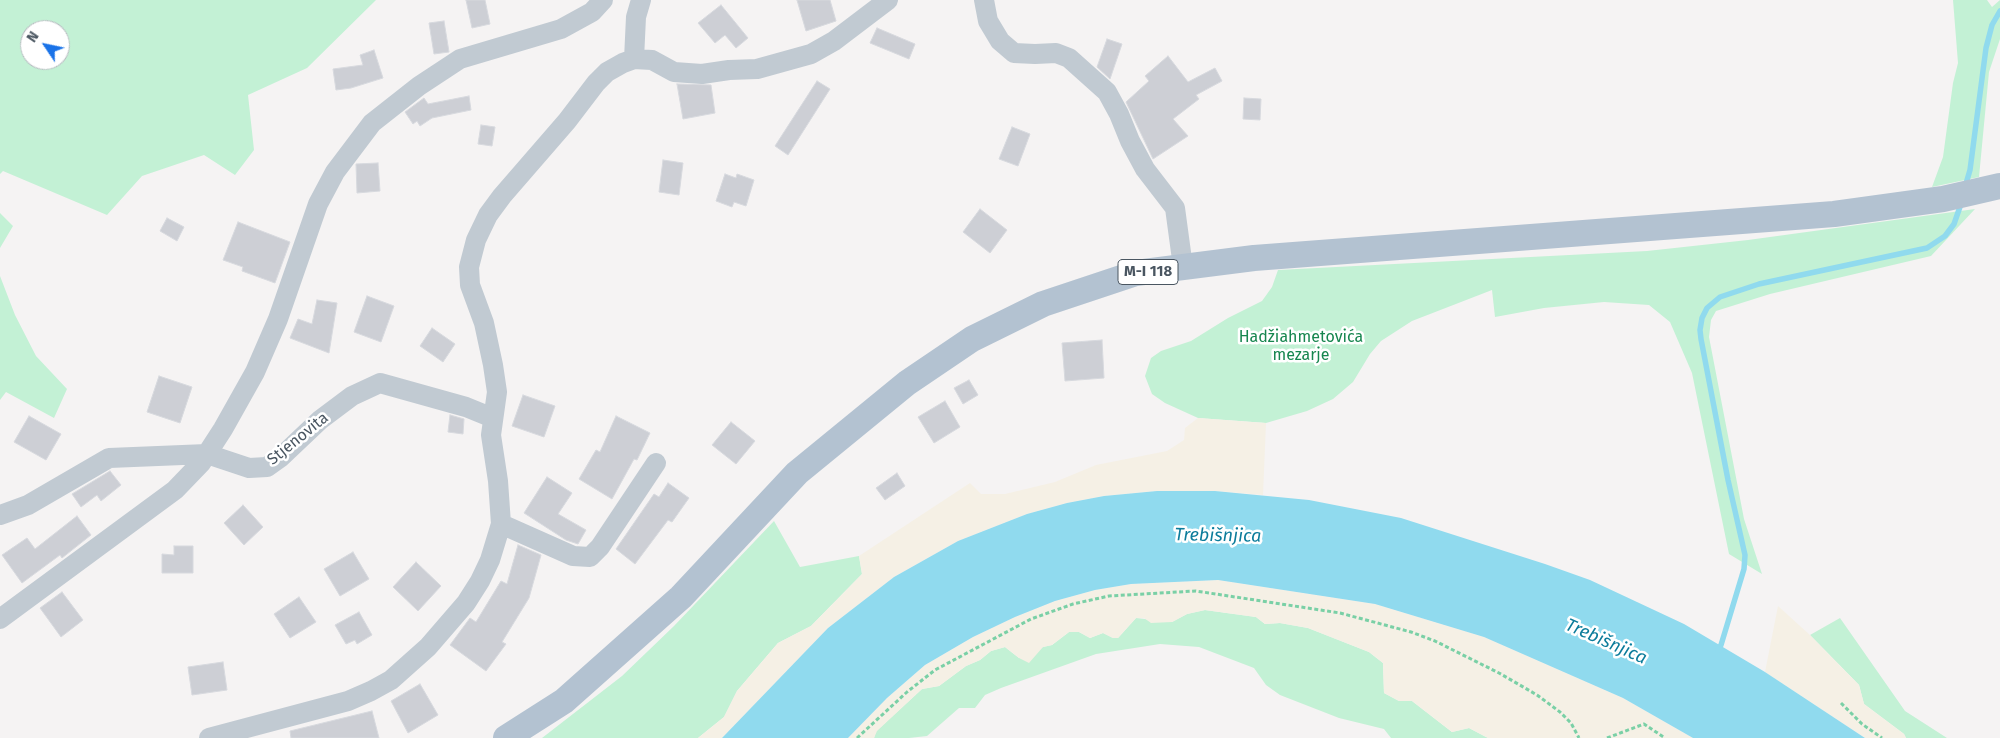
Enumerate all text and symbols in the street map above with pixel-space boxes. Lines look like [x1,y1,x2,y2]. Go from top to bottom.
north arrow [20,20,70,70]
text: N [23,28,43,46]
road number: M-I 118 [1118,260,1178,284]
park label: Hadžiahmetovića mezarje [1239,328,1363,366]
street label: Stjenovita [264,409,332,469]
water label: Trebišnjica [1174,524,1262,548]
water label: Trebišnjica [1562,614,1650,670]

